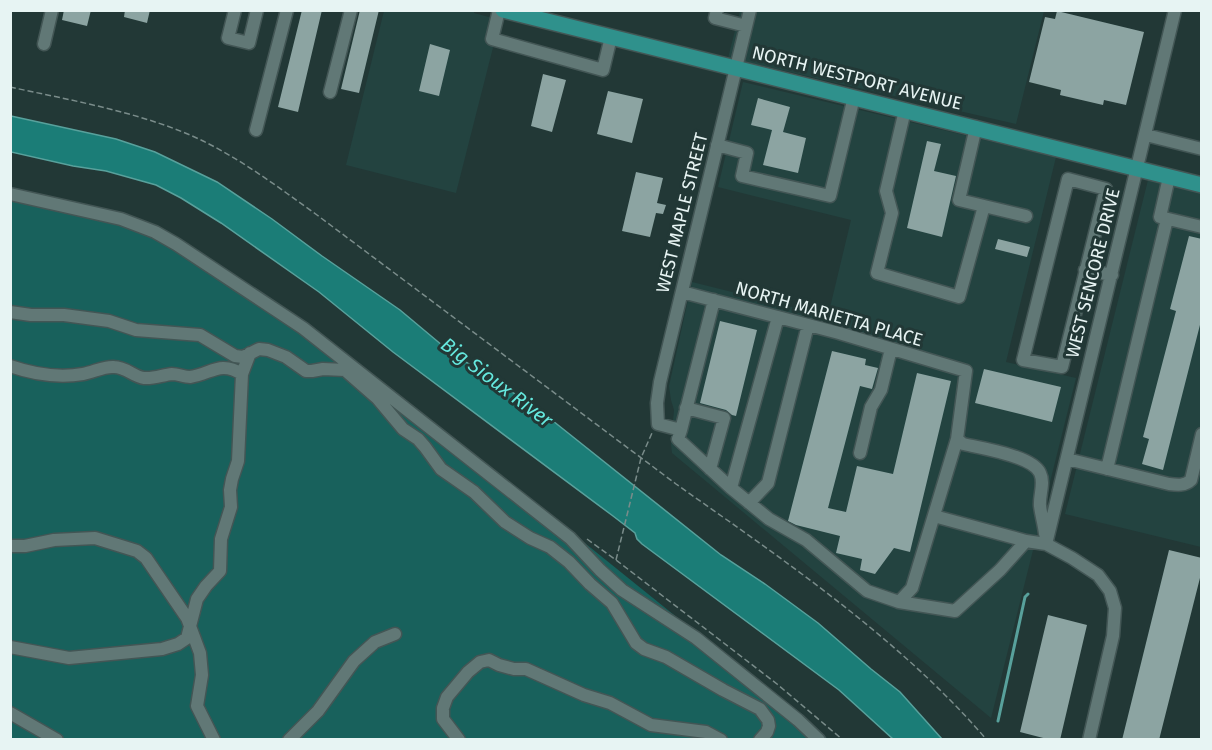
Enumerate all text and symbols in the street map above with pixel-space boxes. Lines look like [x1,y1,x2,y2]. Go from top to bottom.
street label: NORTH WESTPORT AVENUE [750,41,964,115]
street label: WEST MAPLE STREET [651,130,713,295]
street label: WEST SENCORE DRIVE [1061,186,1125,360]
street label: NORTH MARIETTA PLACE [733,277,925,351]
water label: Big Sioux River [436,332,559,433]

